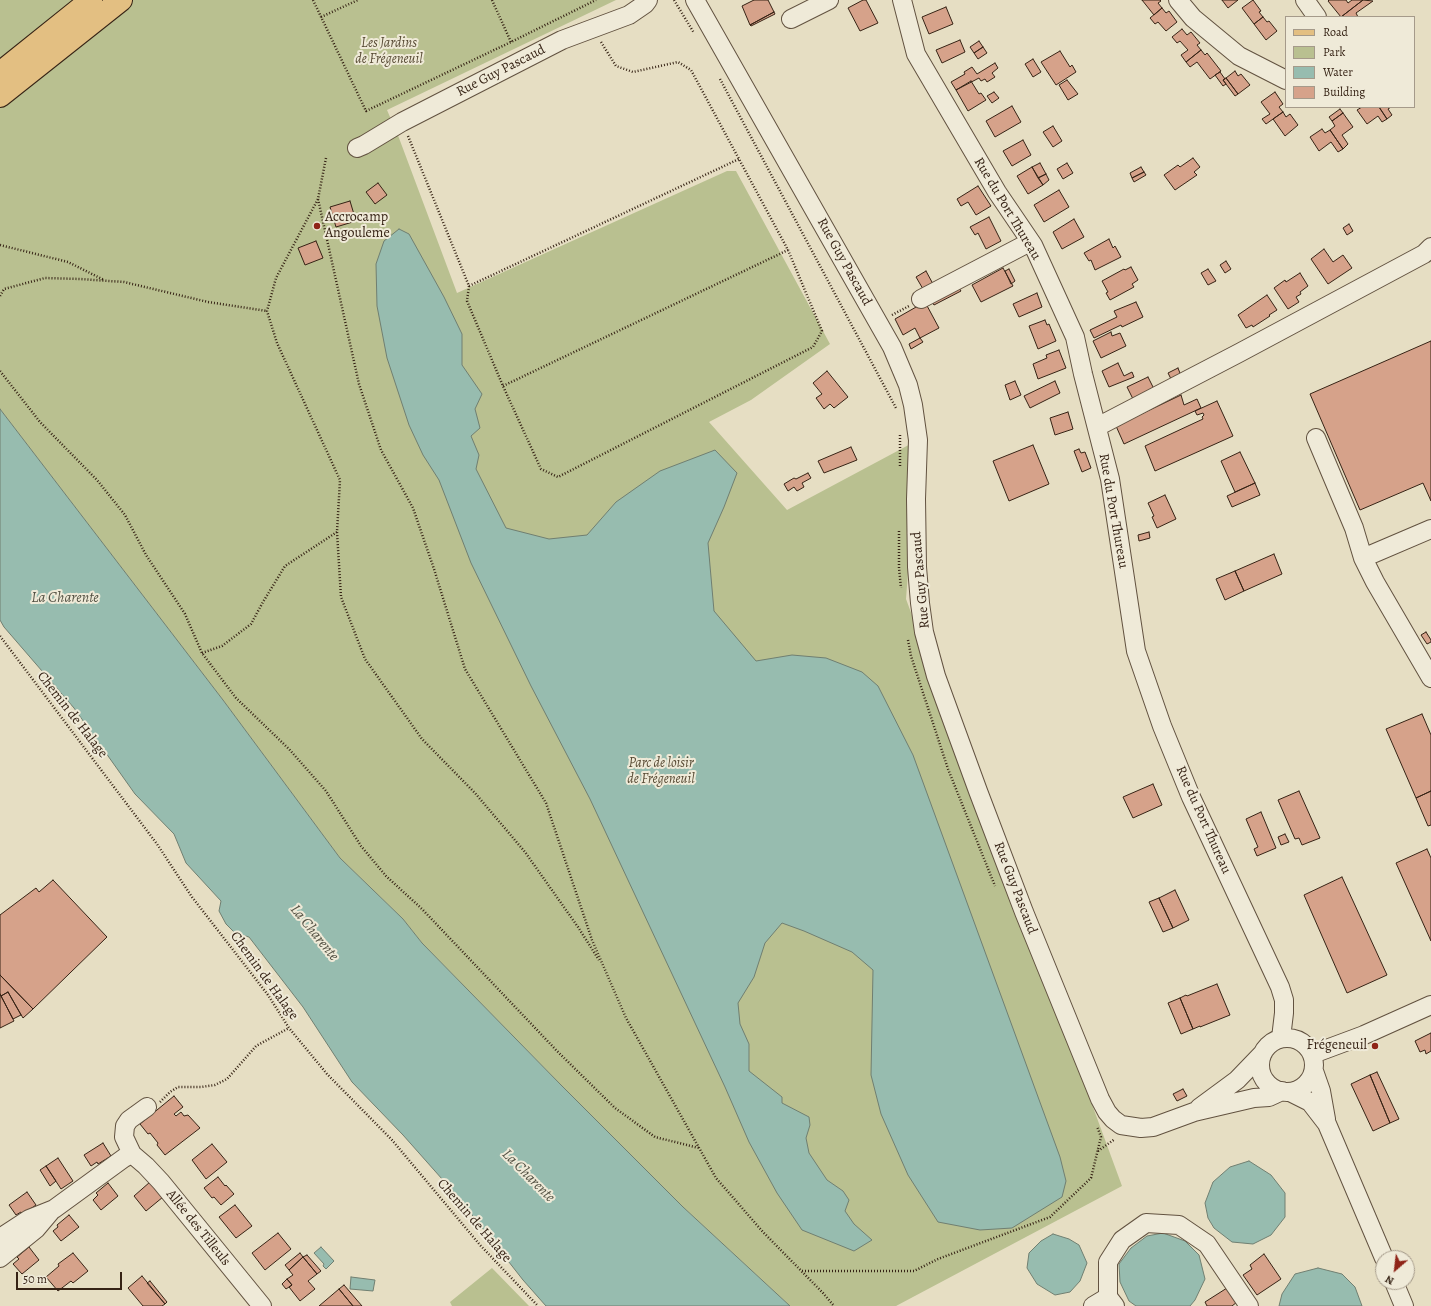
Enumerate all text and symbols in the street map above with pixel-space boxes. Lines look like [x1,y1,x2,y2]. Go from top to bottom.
legend [1285,16,1415,108]
text: Road [1323,24,1348,40]
park label: Les Jardins de Frégeneuil [355,36,423,68]
street label: Rue Guy Pascaud [454,41,548,101]
text: Park [1323,44,1346,60]
text: Water [1323,64,1353,80]
text: Building [1323,84,1365,100]
street label: Rue du Port Thureau [970,155,1044,263]
place label: Accrocamp Angouleme [325,210,390,242]
street label: Rue Guy Pascaud [813,215,875,309]
marker: Accrocamp Angouleme [312,221,322,231]
street label: Rue du Port Thureau [1095,452,1131,570]
street label: Rue Guy Pascaud [908,531,934,629]
water label: La Charente [31,589,99,607]
street label: Chemin de Halage [33,668,111,762]
park label: Parc de loisir de Frégeneuil [627,756,695,788]
street label: Rue du Port Thureau [1172,763,1234,877]
street label: Rue Guy Pascaud [990,840,1040,936]
water label: La Charente [286,901,342,965]
street label: Chemin de Halage [226,929,302,1023]
place label: Frégeneuil [1307,1038,1367,1054]
marker: Frégeneuil [1370,1041,1380,1051]
water label: La Charente [498,1146,558,1206]
street label: Chemin de Halage [433,1176,515,1266]
street label: Allée des Tilleuls [162,1187,234,1269]
north arrow [1375,1250,1415,1290]
scale bar [18,1264,124,1290]
text: 50 m [23,1271,47,1287]
text: N [1383,1272,1397,1289]

